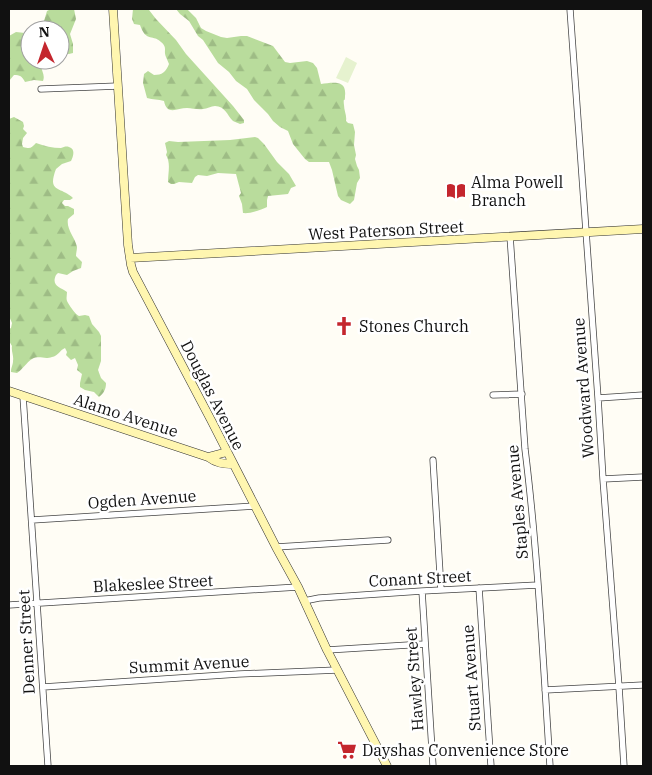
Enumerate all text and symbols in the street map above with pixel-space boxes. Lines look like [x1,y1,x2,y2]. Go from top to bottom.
north arrow [20,20,70,70]
text: N [38,23,50,41]
place label: Alma Powell Branch [471,172,564,210]
library icon: Alma Powell Branch [445,180,467,202]
street label: West Paterson Street [308,216,465,244]
church icon: Stones Church [333,315,355,337]
place label: Stones Church [359,316,469,336]
street label: Woodward Avenue [568,317,598,459]
street label: Douglas Avenue [177,337,249,453]
street label: Alamo Avenue [71,389,181,441]
street label: Staples Avenue [502,444,532,560]
street label: Ogden Avenue [87,485,197,513]
street label: Conant Street [368,565,472,591]
street label: Blakeslee Street [92,570,214,596]
street label: Denner Street [13,589,39,695]
street label: Stuart Avenue [457,624,485,732]
street label: Hawley Street [400,626,428,732]
street label: Summit Avenue [128,651,250,677]
supermarket icon: Dayshas Convenience Store [336,739,358,761]
place label: Dayshas Convenience Store [362,740,569,760]

